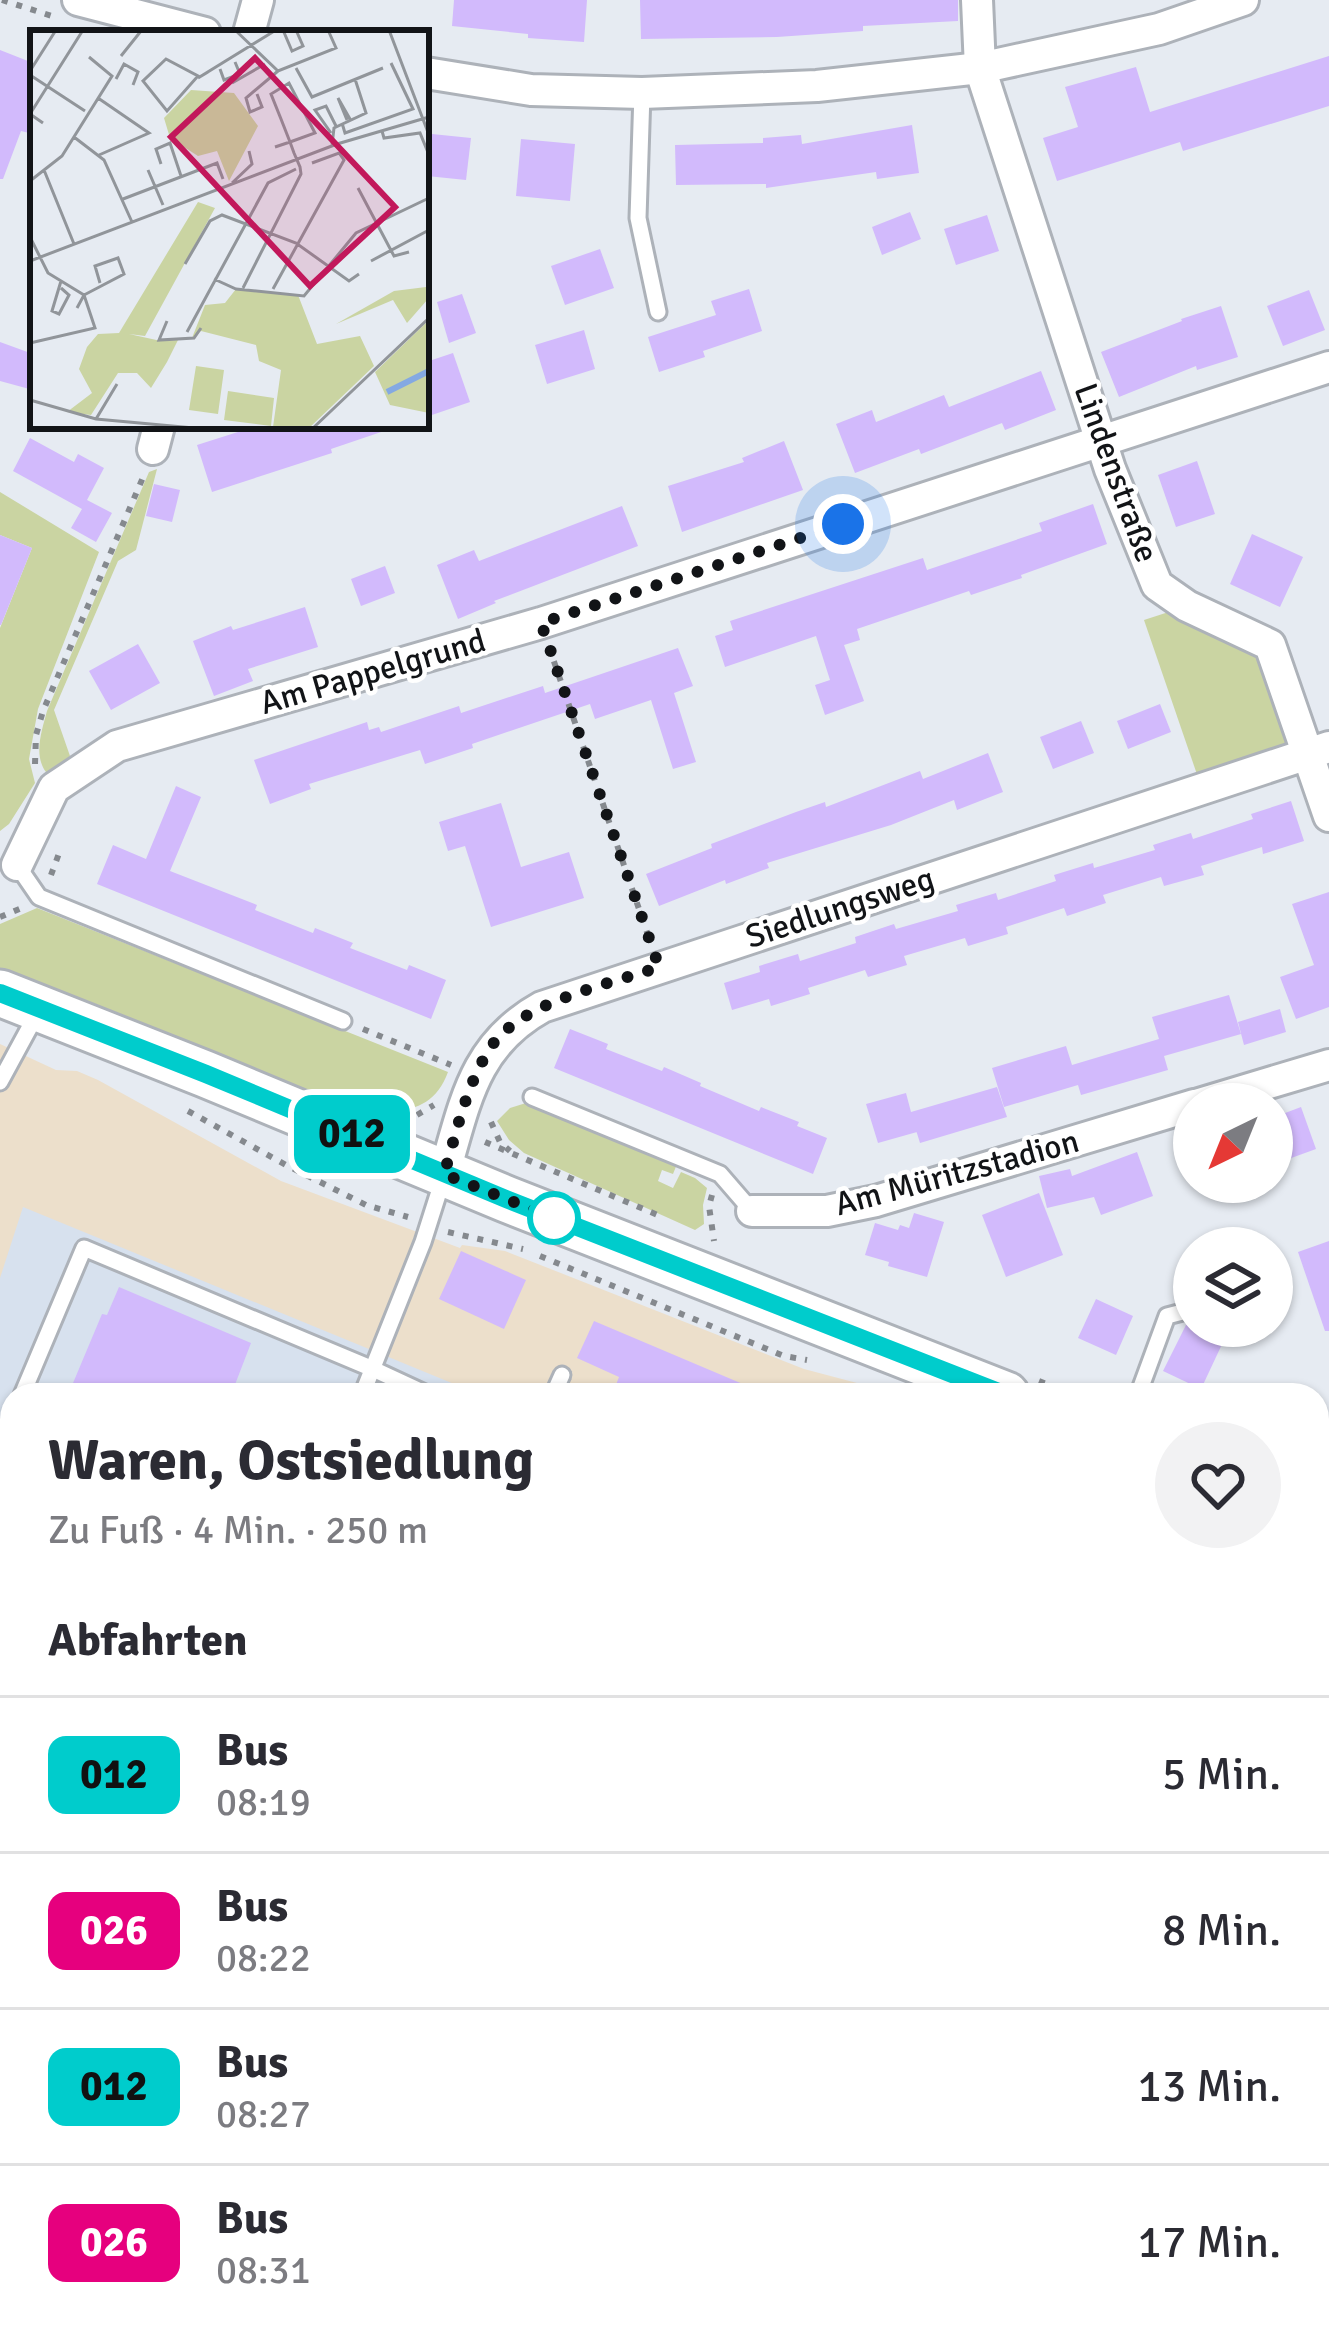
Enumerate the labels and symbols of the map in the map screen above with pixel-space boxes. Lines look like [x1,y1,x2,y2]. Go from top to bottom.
inset map [30,30,429,429]
street label: Lindenstraße [1065,378,1167,568]
your location [813,494,873,554]
street label: Am Pappelgrund [256,620,490,724]
street label: Siedlungsweg [741,858,939,958]
north arrow [1173,1083,1293,1203]
line badge: 012 [283,1095,421,1173]
street label: Am Müritzstadion [831,1121,1083,1225]
unlabelled marker [529,1193,579,1243]

